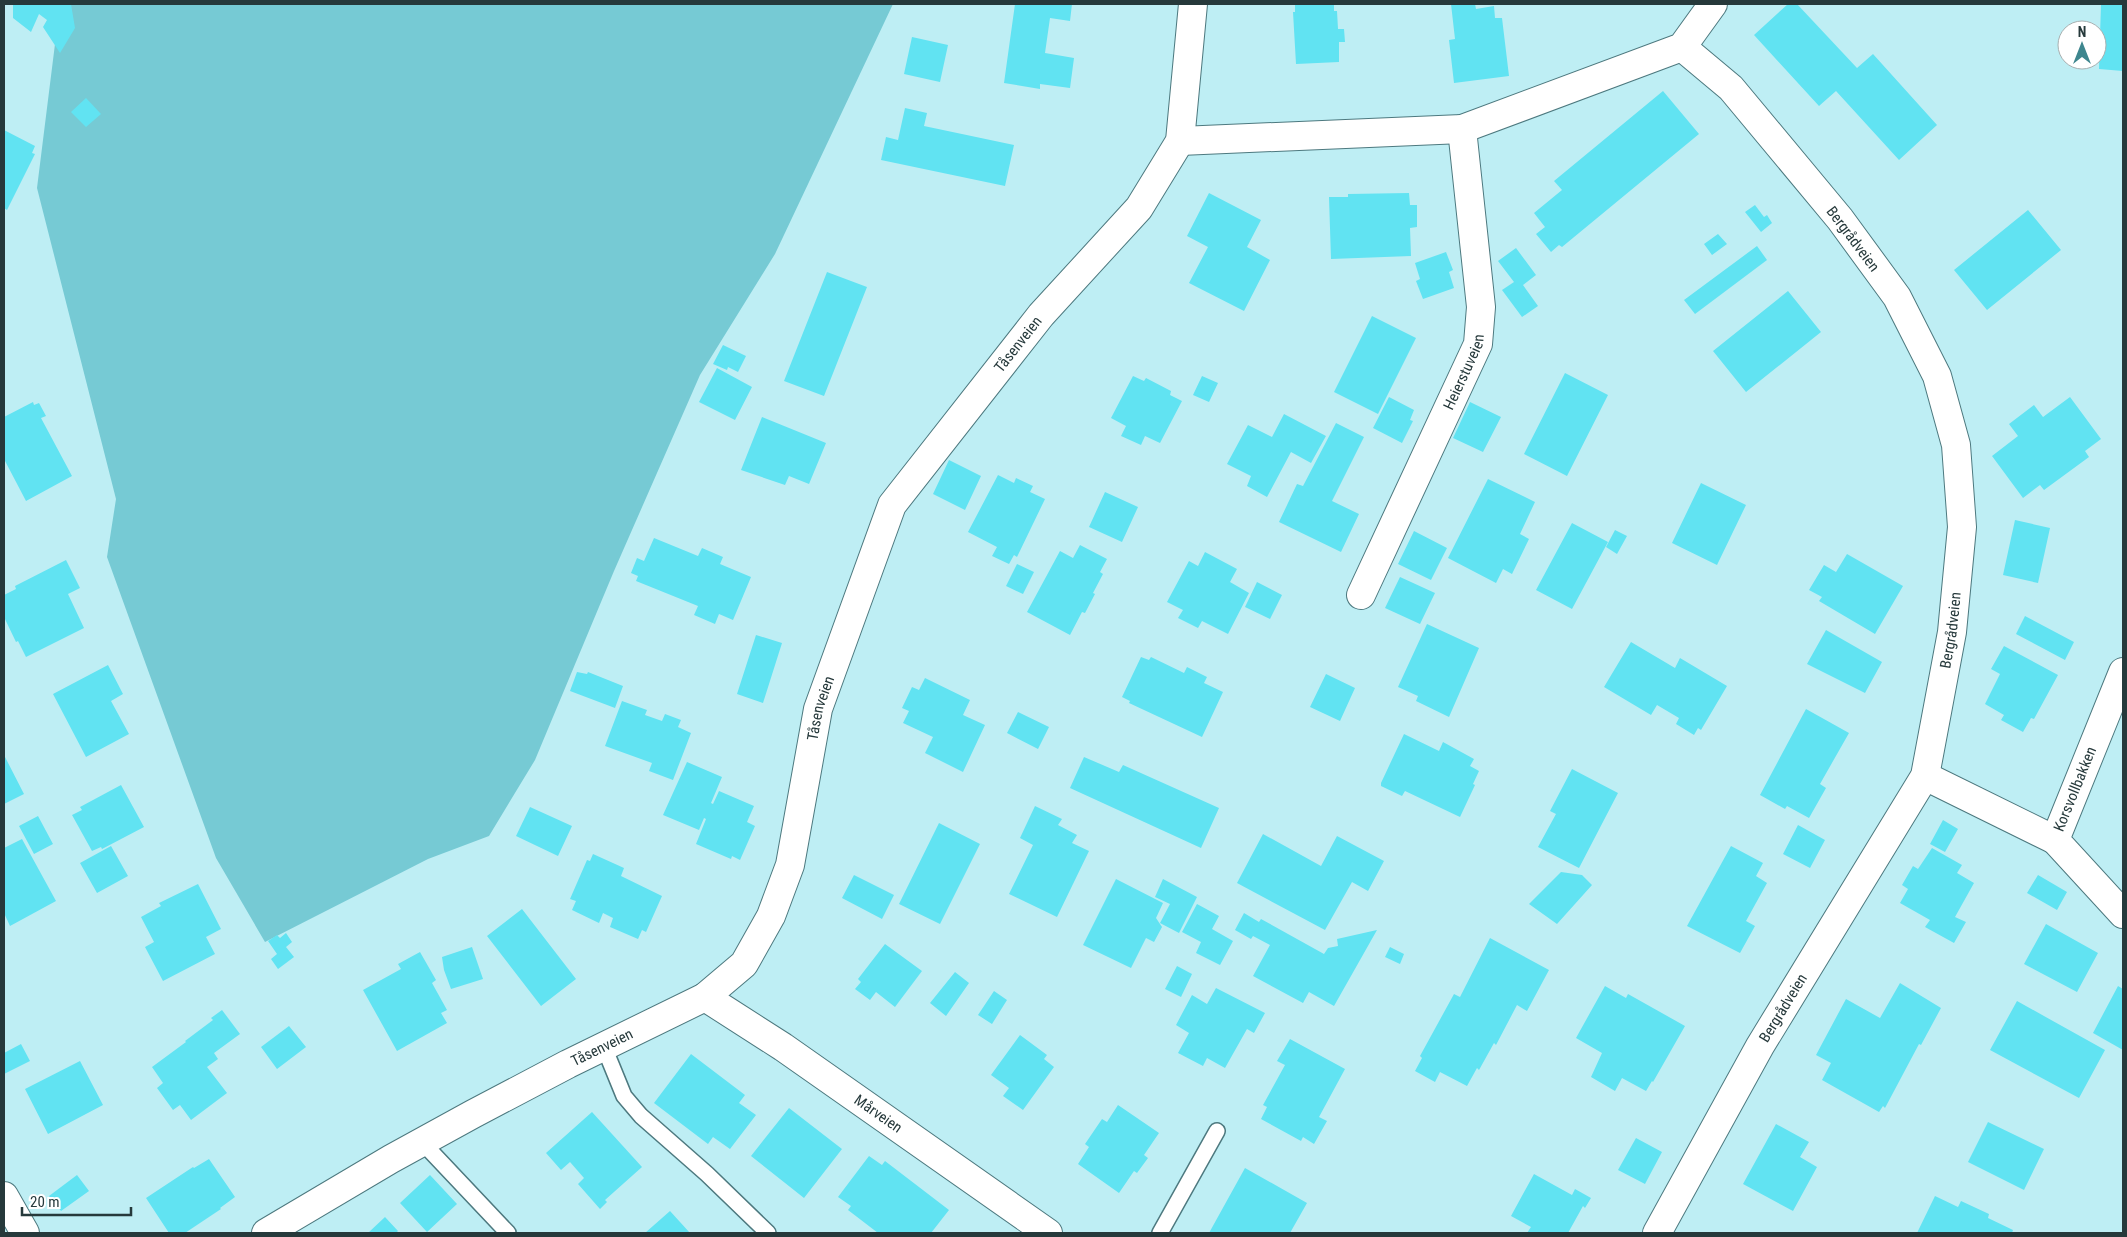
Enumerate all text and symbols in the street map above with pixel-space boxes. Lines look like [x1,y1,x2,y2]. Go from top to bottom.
north arrow [2057,20,2107,70]
text: N [2078,24,2086,40]
street label: Bergrådveien [1823,203,1883,275]
street label: Tåsenveien [990,313,1046,376]
street label: Heierstuveien [1440,334,1488,413]
street label: Bergrådveien [1936,591,1965,670]
street label: Tåsenveien [803,674,838,742]
street label: Korsvollbakken [2050,744,2100,834]
street label: Bergrådveien [1755,970,1811,1046]
street label: Tåsenveien [568,1025,636,1070]
street label: Mårveien [851,1091,906,1137]
scale bar [22,1184,131,1216]
text: 20 m [30,1193,60,1211]

